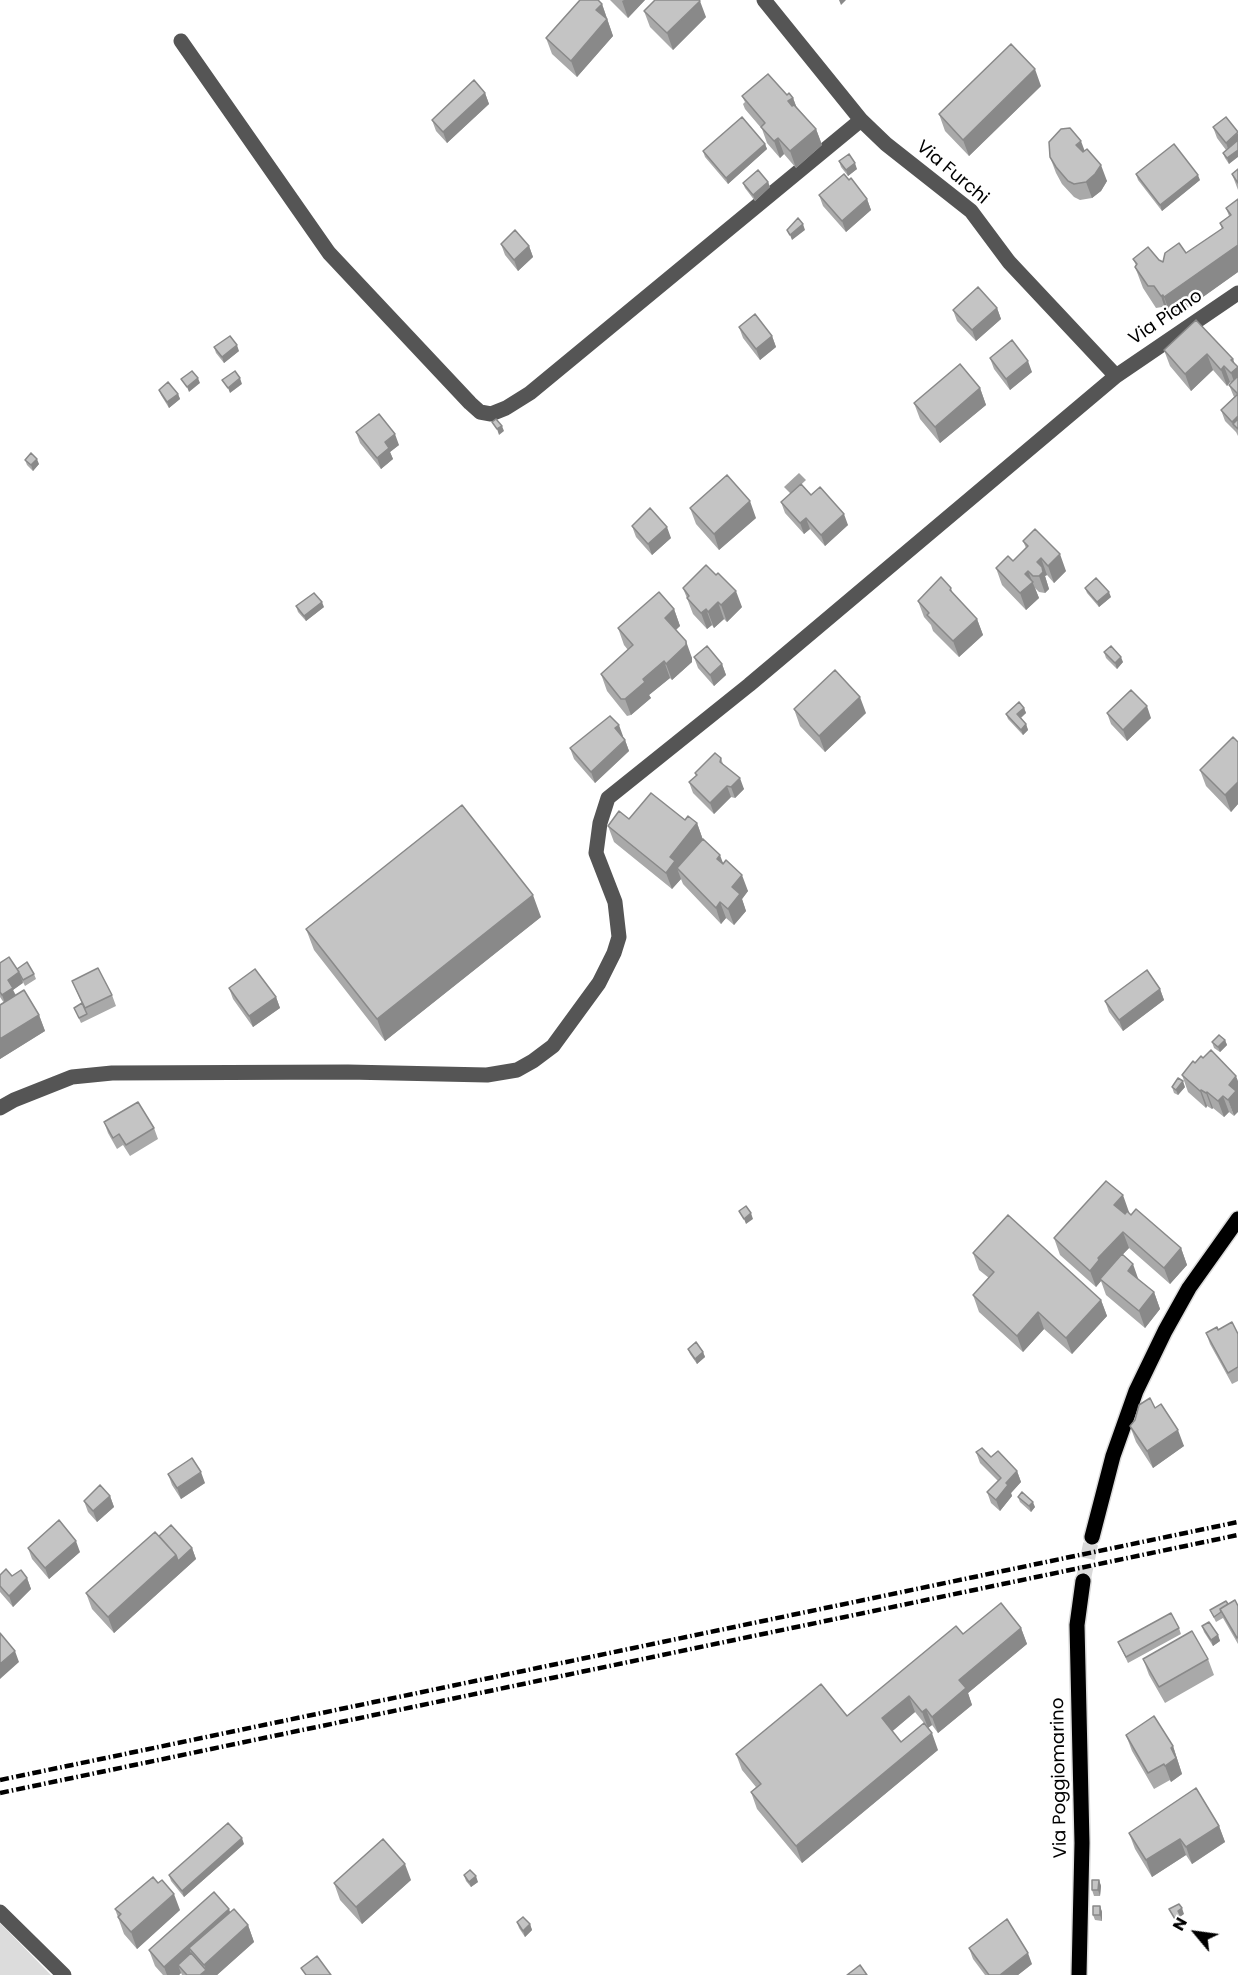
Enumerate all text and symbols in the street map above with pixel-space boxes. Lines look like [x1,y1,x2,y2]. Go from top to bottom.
street label: Via Furchi [911,137,993,209]
street label: Via Piano [1125,286,1207,350]
street label: Via Poggiomarino [1048,1697,1072,1859]
north arrow [1166,1903,1226,1963]
text: N [1167,1913,1193,1935]

